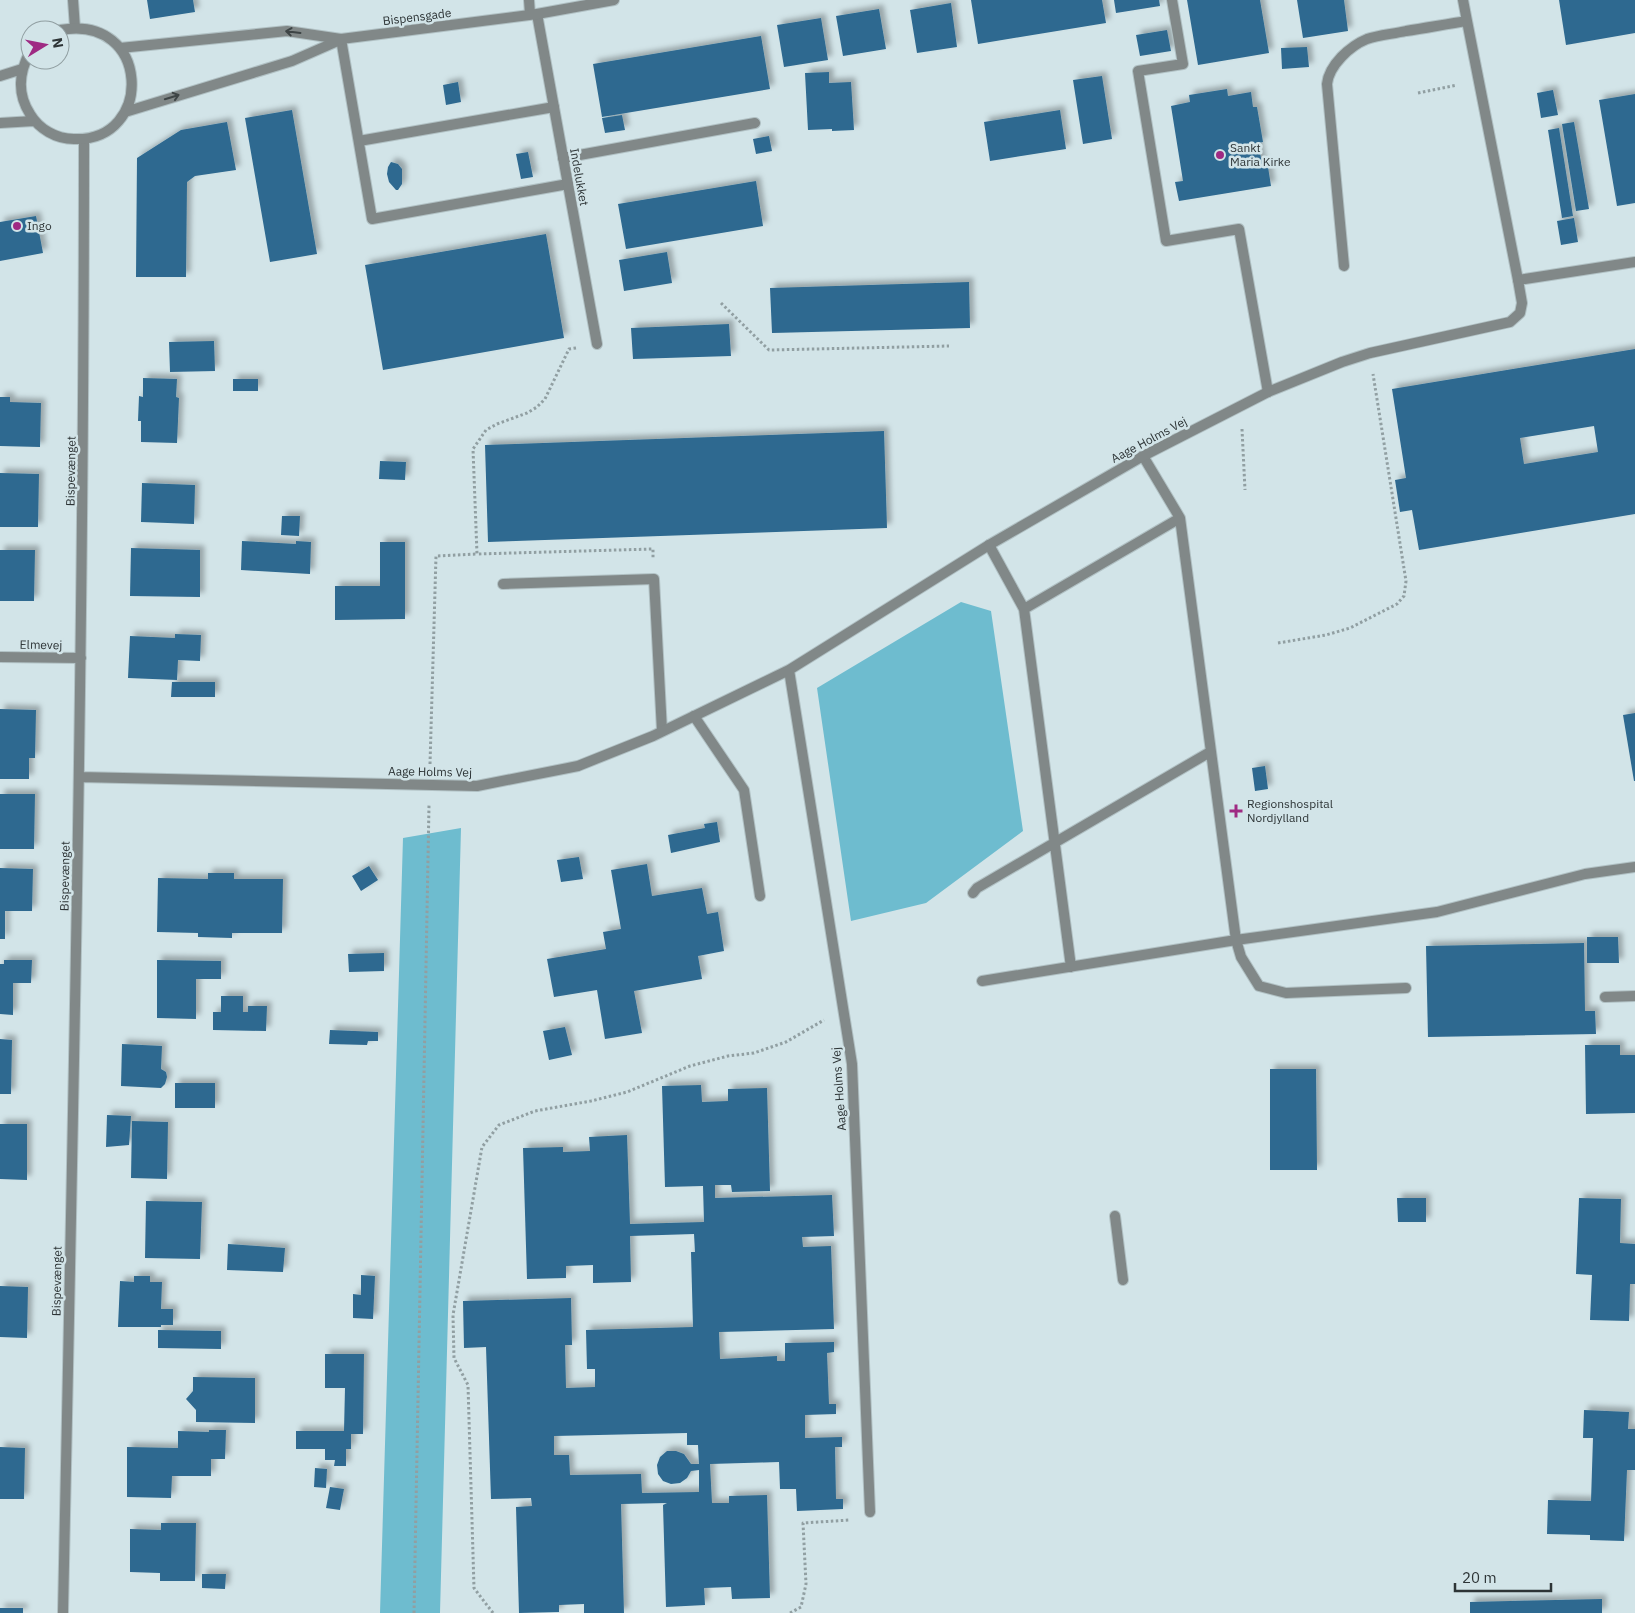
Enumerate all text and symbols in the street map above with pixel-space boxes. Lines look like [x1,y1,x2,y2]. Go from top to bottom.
street label: Bispensgade [382,5,453,28]
north arrow [20,20,70,70]
one-way arrow [286,27,302,37]
text: N [48,36,68,49]
one-way arrow [164,92,180,102]
place label: Sankt Maria Kirke [1230,140,1291,169]
street label: Indelukket [567,147,592,207]
marker: Sankt Maria Kirke [1214,149,1226,161]
place label: Ingo [27,218,52,233]
marker: Ingo [11,220,23,232]
street label: Aage Holms Vej [1108,413,1189,466]
street label: Bispevænget [62,436,79,506]
street label: Elmevej [20,637,62,652]
street label: Aage Holms Vej [388,763,472,780]
place label: Regionshospital Nordjylland [1247,796,1333,825]
marker: Regionshospital Nordjylland [1229,804,1243,818]
street label: Bispevænget [56,841,73,911]
street label: Aage Holms Vej [828,1047,849,1131]
street label: Bispevænget [48,1246,65,1316]
scale bar [1455,1560,1551,1592]
text: 20 m [1462,1568,1497,1587]

